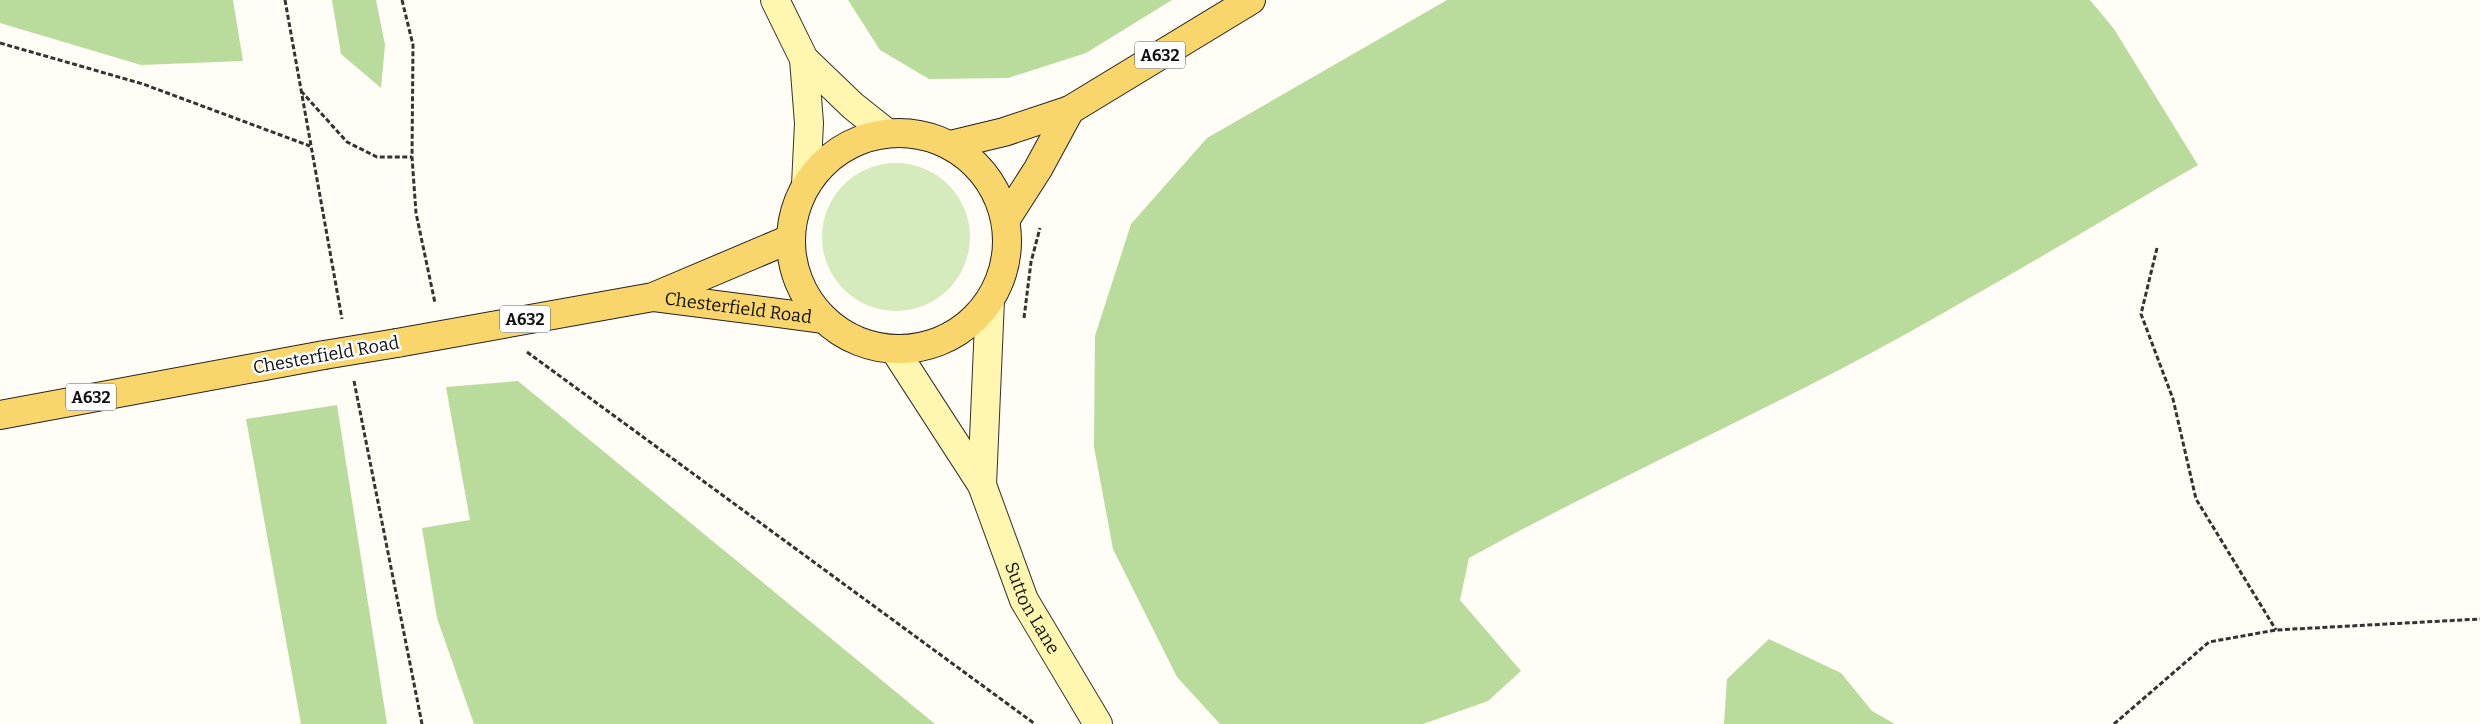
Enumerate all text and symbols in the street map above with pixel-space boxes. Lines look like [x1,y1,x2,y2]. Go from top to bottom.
road number: A632 [1135,42,1185,68]
street label: Chesterfield Road [663,287,813,328]
road number: A632 [500,306,550,332]
street label: Chesterfield Road [251,331,401,379]
road number: A632 [66,384,116,411]
street label: Sutton Lane [1000,559,1065,658]

